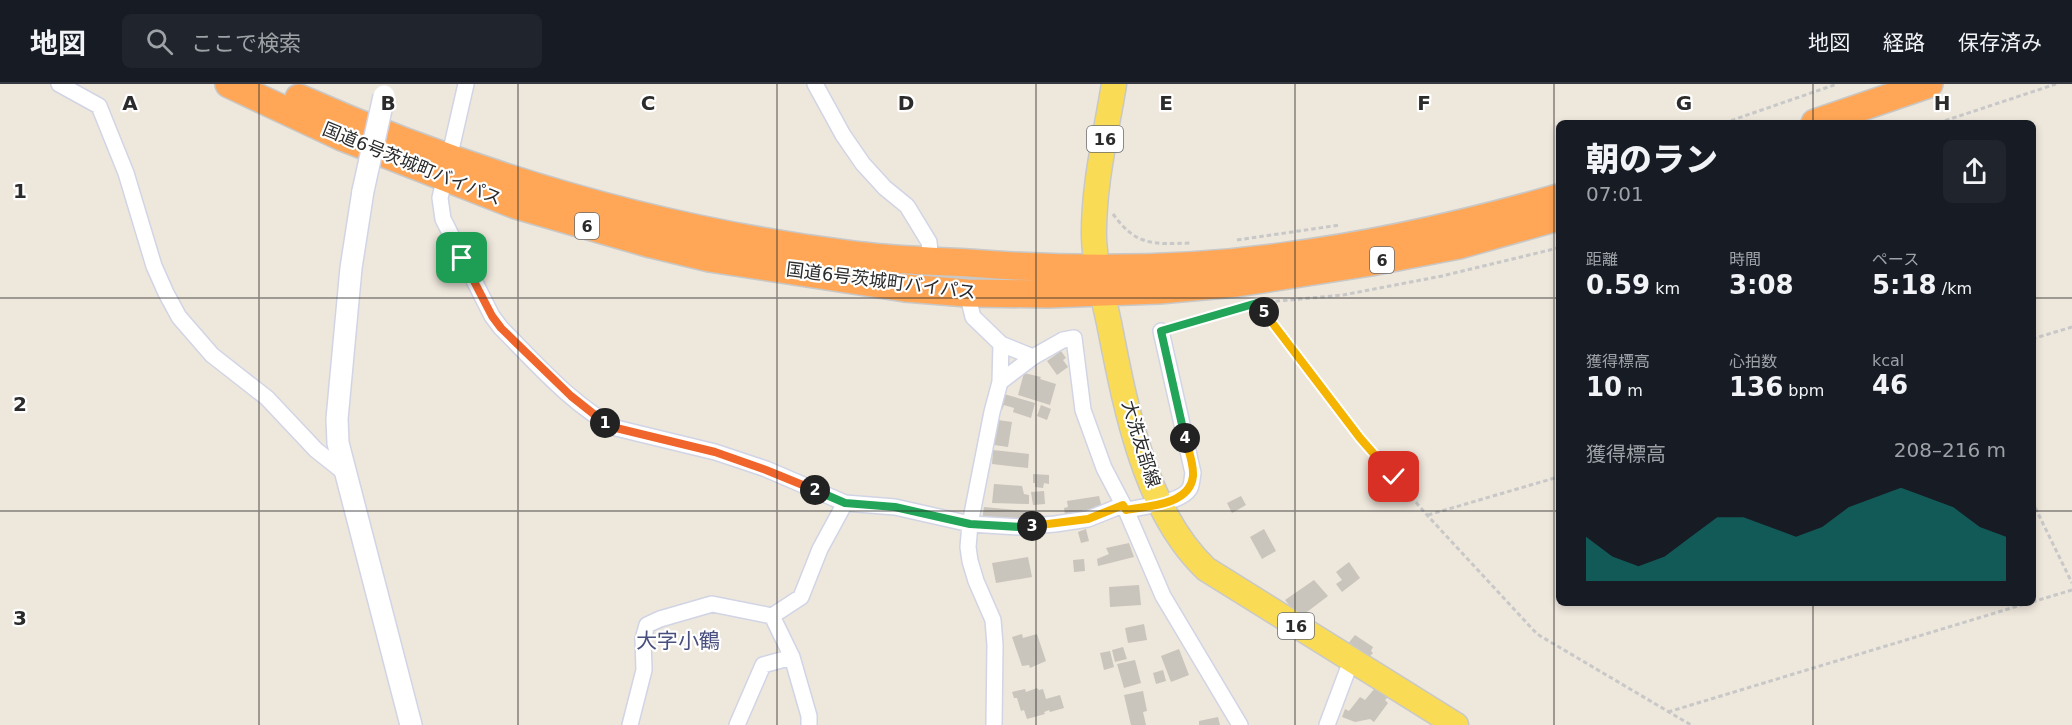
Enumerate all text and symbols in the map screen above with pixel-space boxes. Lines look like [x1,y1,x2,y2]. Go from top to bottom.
search box [122,14,542,68]
icon: search [143,25,176,58]
text: 地図 [30,27,86,60]
text: ここで検索 [191,31,301,56]
text: 地図 [1808,31,1850,55]
text: 経路 [1883,31,1925,55]
text: 保存済み [1958,31,2042,55]
text: A [122,91,138,115]
text: B [380,91,396,115]
text: C [641,91,655,115]
text: D [898,91,914,115]
text: E [1159,91,1173,115]
text: F [1417,91,1431,115]
text: G [1676,91,1692,115]
text: H [1934,91,1950,115]
street label: 国道6号茨城町バイパス [320,118,505,209]
road number: 16 [1087,126,1123,152]
text: 朝のラン [1586,140,1718,179]
button: share [1943,140,2006,203]
text: 1 [13,179,27,203]
text: 07:01 [1586,182,1644,206]
road number: 6 [575,213,599,239]
pin [436,232,487,283]
icon: arrive [445,241,478,274]
road number: 6 [1370,247,1394,273]
text: 距離 [1586,250,1618,269]
text: 時間 [1729,250,1761,269]
text: ペース [1872,250,1919,269]
street label: 国道6号茨城町バイパス [785,258,977,303]
text: 0.59 [1586,270,1650,300]
text: 3:08 [1729,270,1794,300]
text: 5:18 [1872,270,1937,300]
text: km [1650,279,1680,298]
text: /km [1937,279,1972,298]
pin: 5 [1249,297,1279,327]
text: 5 [1258,302,1270,321]
text: kcal [1872,351,1904,370]
text: 獲得標高 [1586,352,1650,371]
text: 心拍数 [1729,352,1777,371]
text: 46 [1872,370,1908,400]
text: 10 [1586,372,1622,402]
text: 136 [1729,372,1783,402]
text: m [1622,381,1643,400]
text: bpm [1783,381,1824,400]
text: 2 [13,392,27,416]
street label: 大洗友部線 [1118,398,1165,490]
pin: 1 [590,408,620,438]
text: 1 [599,413,611,432]
pin: 4 [1170,423,1200,453]
text: 4 [1179,428,1191,447]
text: 208–216 m [1894,438,2006,462]
text: 獲得標高 [1586,442,1666,466]
pin [1368,451,1419,502]
icon: check [1377,460,1410,493]
pin: 2 [800,475,830,505]
text: 2 [809,480,821,499]
pin: 3 [1017,511,1047,541]
text: 3 [1026,516,1038,535]
text: 3 [13,606,27,630]
road number: 16 [1278,613,1314,639]
district label: 大字小鶴 [636,629,720,653]

